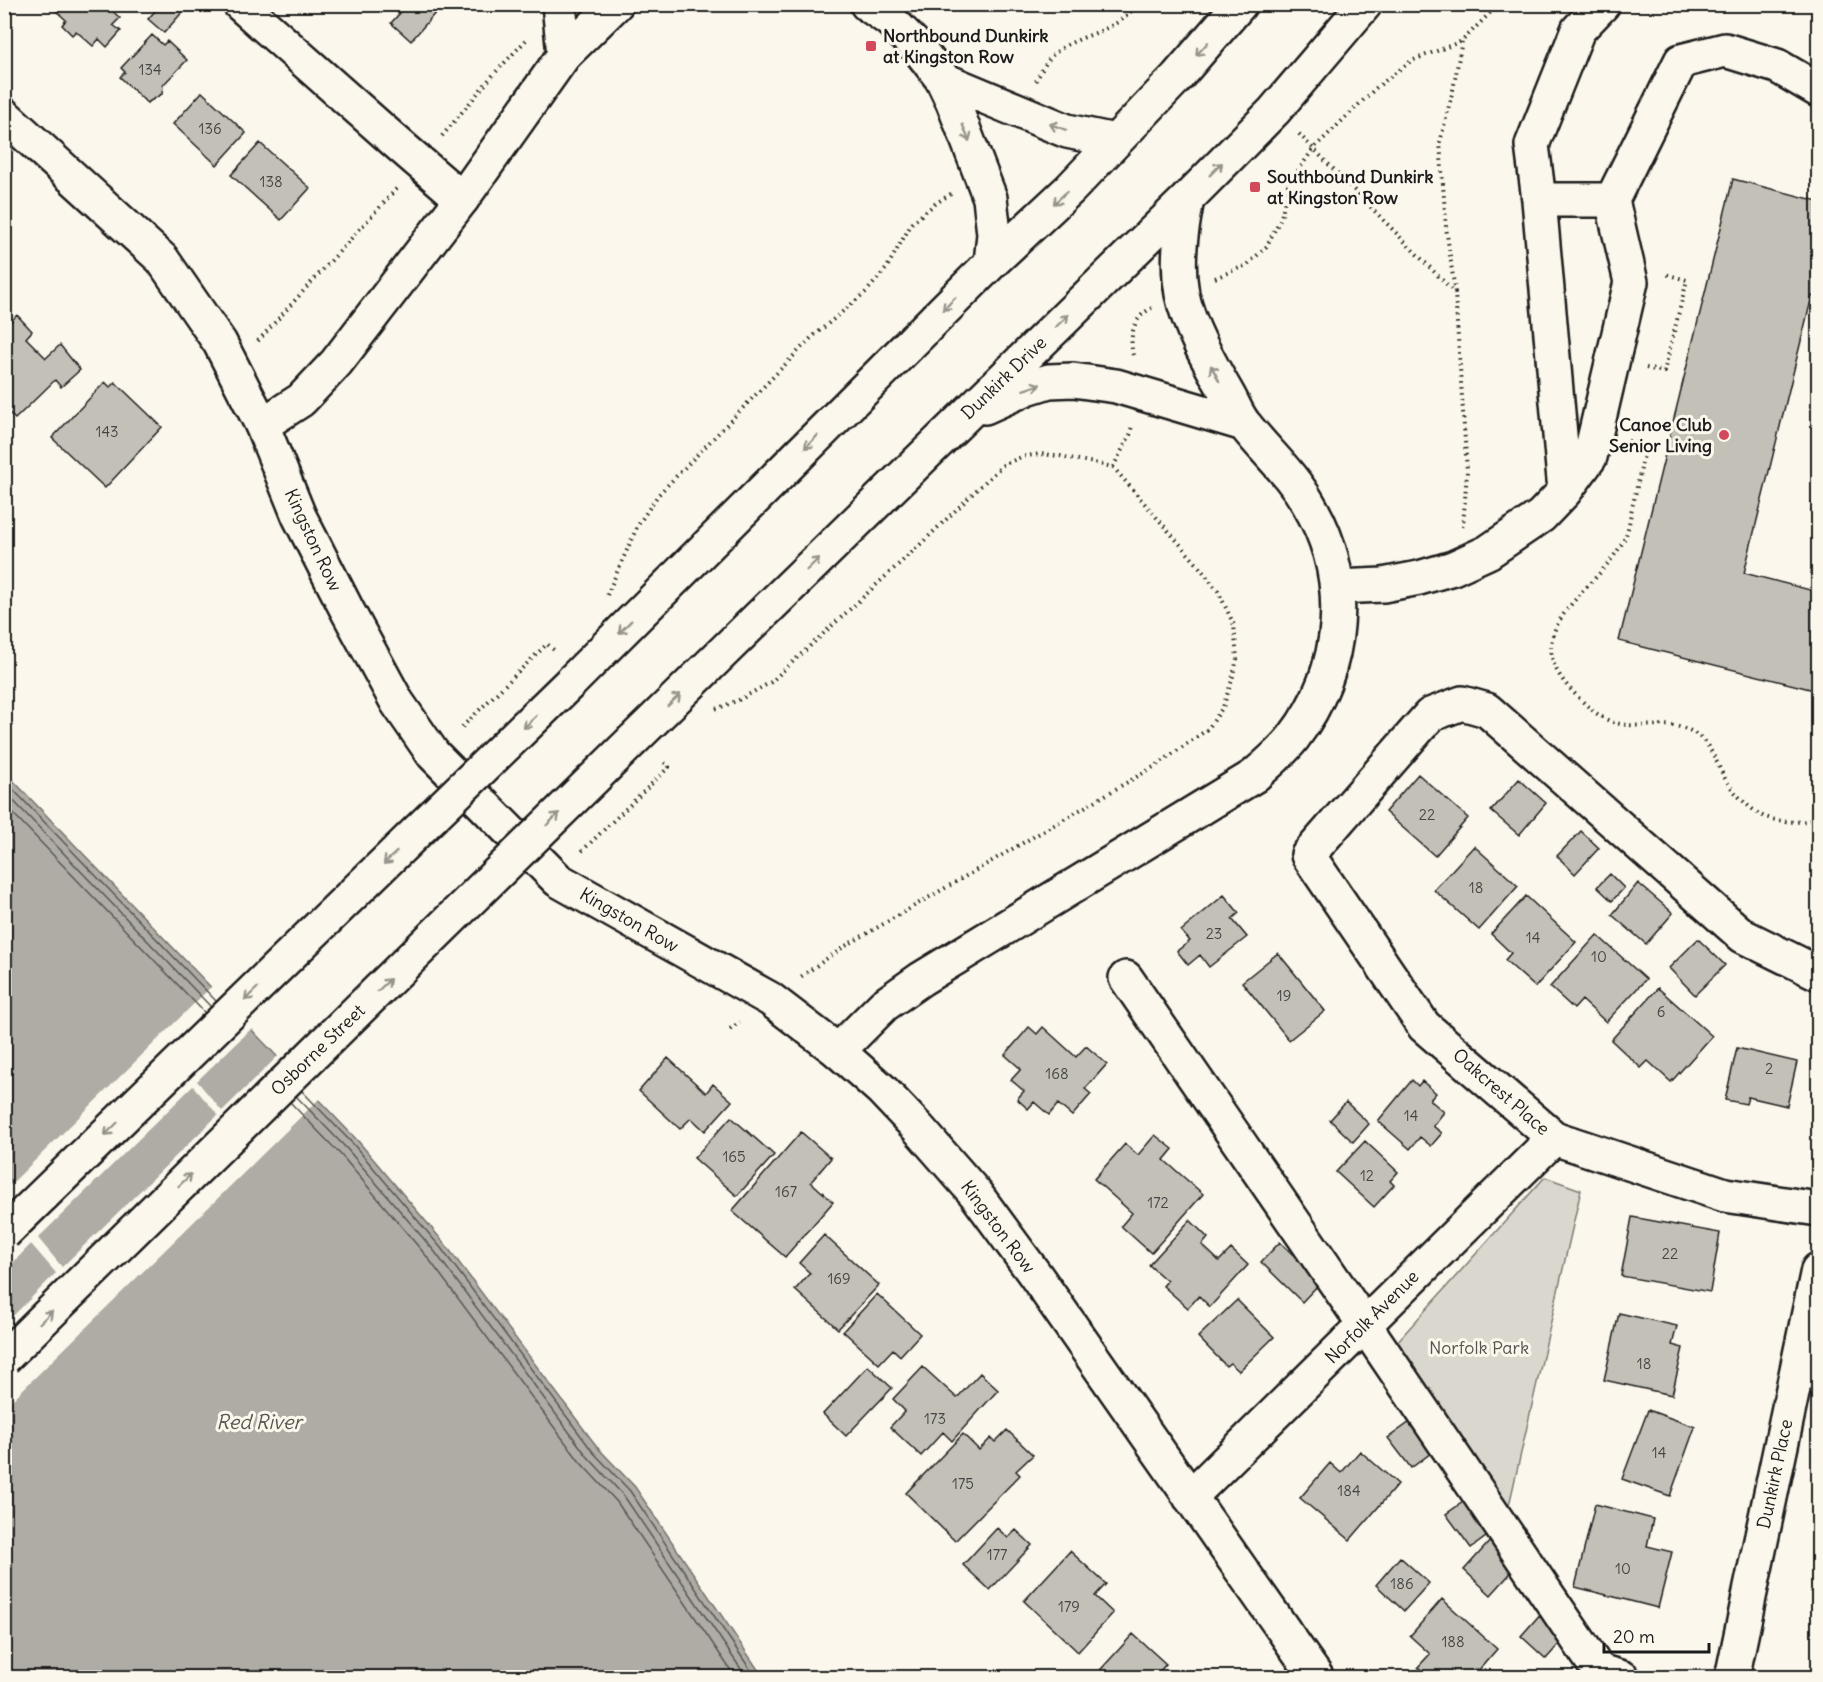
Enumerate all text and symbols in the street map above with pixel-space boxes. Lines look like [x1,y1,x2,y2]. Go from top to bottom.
place label: Northbound Dunkirk at Kingston Row [883,24,1048,68]
marker: Northbound Dunkirk at Kingston Row [864,39,878,53]
one-way arrow [1195,41,1209,56]
house number: 134 [138,60,162,79]
house number: 136 [198,119,222,138]
one-way arrow [1049,121,1068,132]
one-way arrow [961,123,972,141]
one-way arrow [1208,162,1223,177]
place label: Southbound Dunkirk at Kingston Row [1267,165,1433,209]
house number: 138 [259,172,283,191]
marker: Southbound Dunkirk at Kingston Row [1248,180,1262,194]
one-way arrow [1053,191,1068,205]
one-way arrow [942,296,957,311]
one-way arrow [1054,314,1069,328]
street label: Dunkirk Drive [956,331,1051,424]
one-way arrow [1209,365,1221,382]
one-way arrow [1022,381,1041,392]
place label: Canoe Club Senior Living [1609,413,1712,457]
house number: 143 [95,422,119,441]
marker: Canoe Club Senior Living [1717,428,1731,442]
one-way arrow [804,434,819,449]
street label: Kingston Row [280,485,347,595]
one-way arrow [806,557,821,571]
one-way arrow [618,620,633,635]
one-way arrow [666,693,681,708]
one-way arrow [523,714,538,729]
house number: 22 [1419,805,1435,824]
one-way arrow [546,811,561,826]
one-way arrow [383,850,398,865]
house number: 18 [1469,878,1483,897]
street label: Kingston Row [576,882,683,957]
house number: 23 [1206,924,1222,943]
house number: 14 [1526,928,1541,947]
house number: 10 [1591,947,1607,966]
one-way arrow [377,977,392,992]
one-way arrow [243,986,258,1001]
house number: 19 [1277,986,1291,1005]
street label: Osborne Street [266,999,370,1100]
house number: 6 [1657,1002,1665,1021]
street label: Oakcrest Place [1448,1043,1555,1140]
house number: 2 [1765,1059,1773,1078]
house number: 168 [1045,1064,1069,1083]
house number: 14 [1404,1106,1419,1125]
one-way arrow [103,1122,118,1137]
house number: 165 [722,1147,746,1166]
house number: 12 [1360,1166,1374,1185]
one-way arrow [178,1173,193,1188]
street label: Kingston Row [956,1176,1041,1278]
house number: 167 [775,1182,797,1201]
house number: 172 [1147,1193,1169,1212]
house number: 22 [1662,1244,1678,1263]
street label: Norfolk Avenue [1320,1265,1423,1368]
house number: 169 [827,1269,851,1288]
one-way arrow [39,1310,54,1324]
park label: Norfolk Park [1429,1336,1529,1359]
house number: 18 [1637,1354,1651,1373]
water label: Red River [216,1409,305,1434]
house number: 173 [924,1409,946,1428]
street label: Dunkirk Place [1752,1417,1797,1531]
house number: 14 [1652,1443,1667,1462]
house number: 175 [952,1474,974,1493]
house number: 184 [1337,1481,1361,1500]
house number: 177 [987,1545,1007,1564]
house number: 10 [1615,1559,1631,1578]
house number: 186 [1390,1574,1414,1593]
house number: 179 [1058,1597,1080,1616]
scale bar [1604,1616,1709,1654]
text: 20 m [1613,1625,1655,1648]
house number: 188 [1441,1632,1465,1651]

